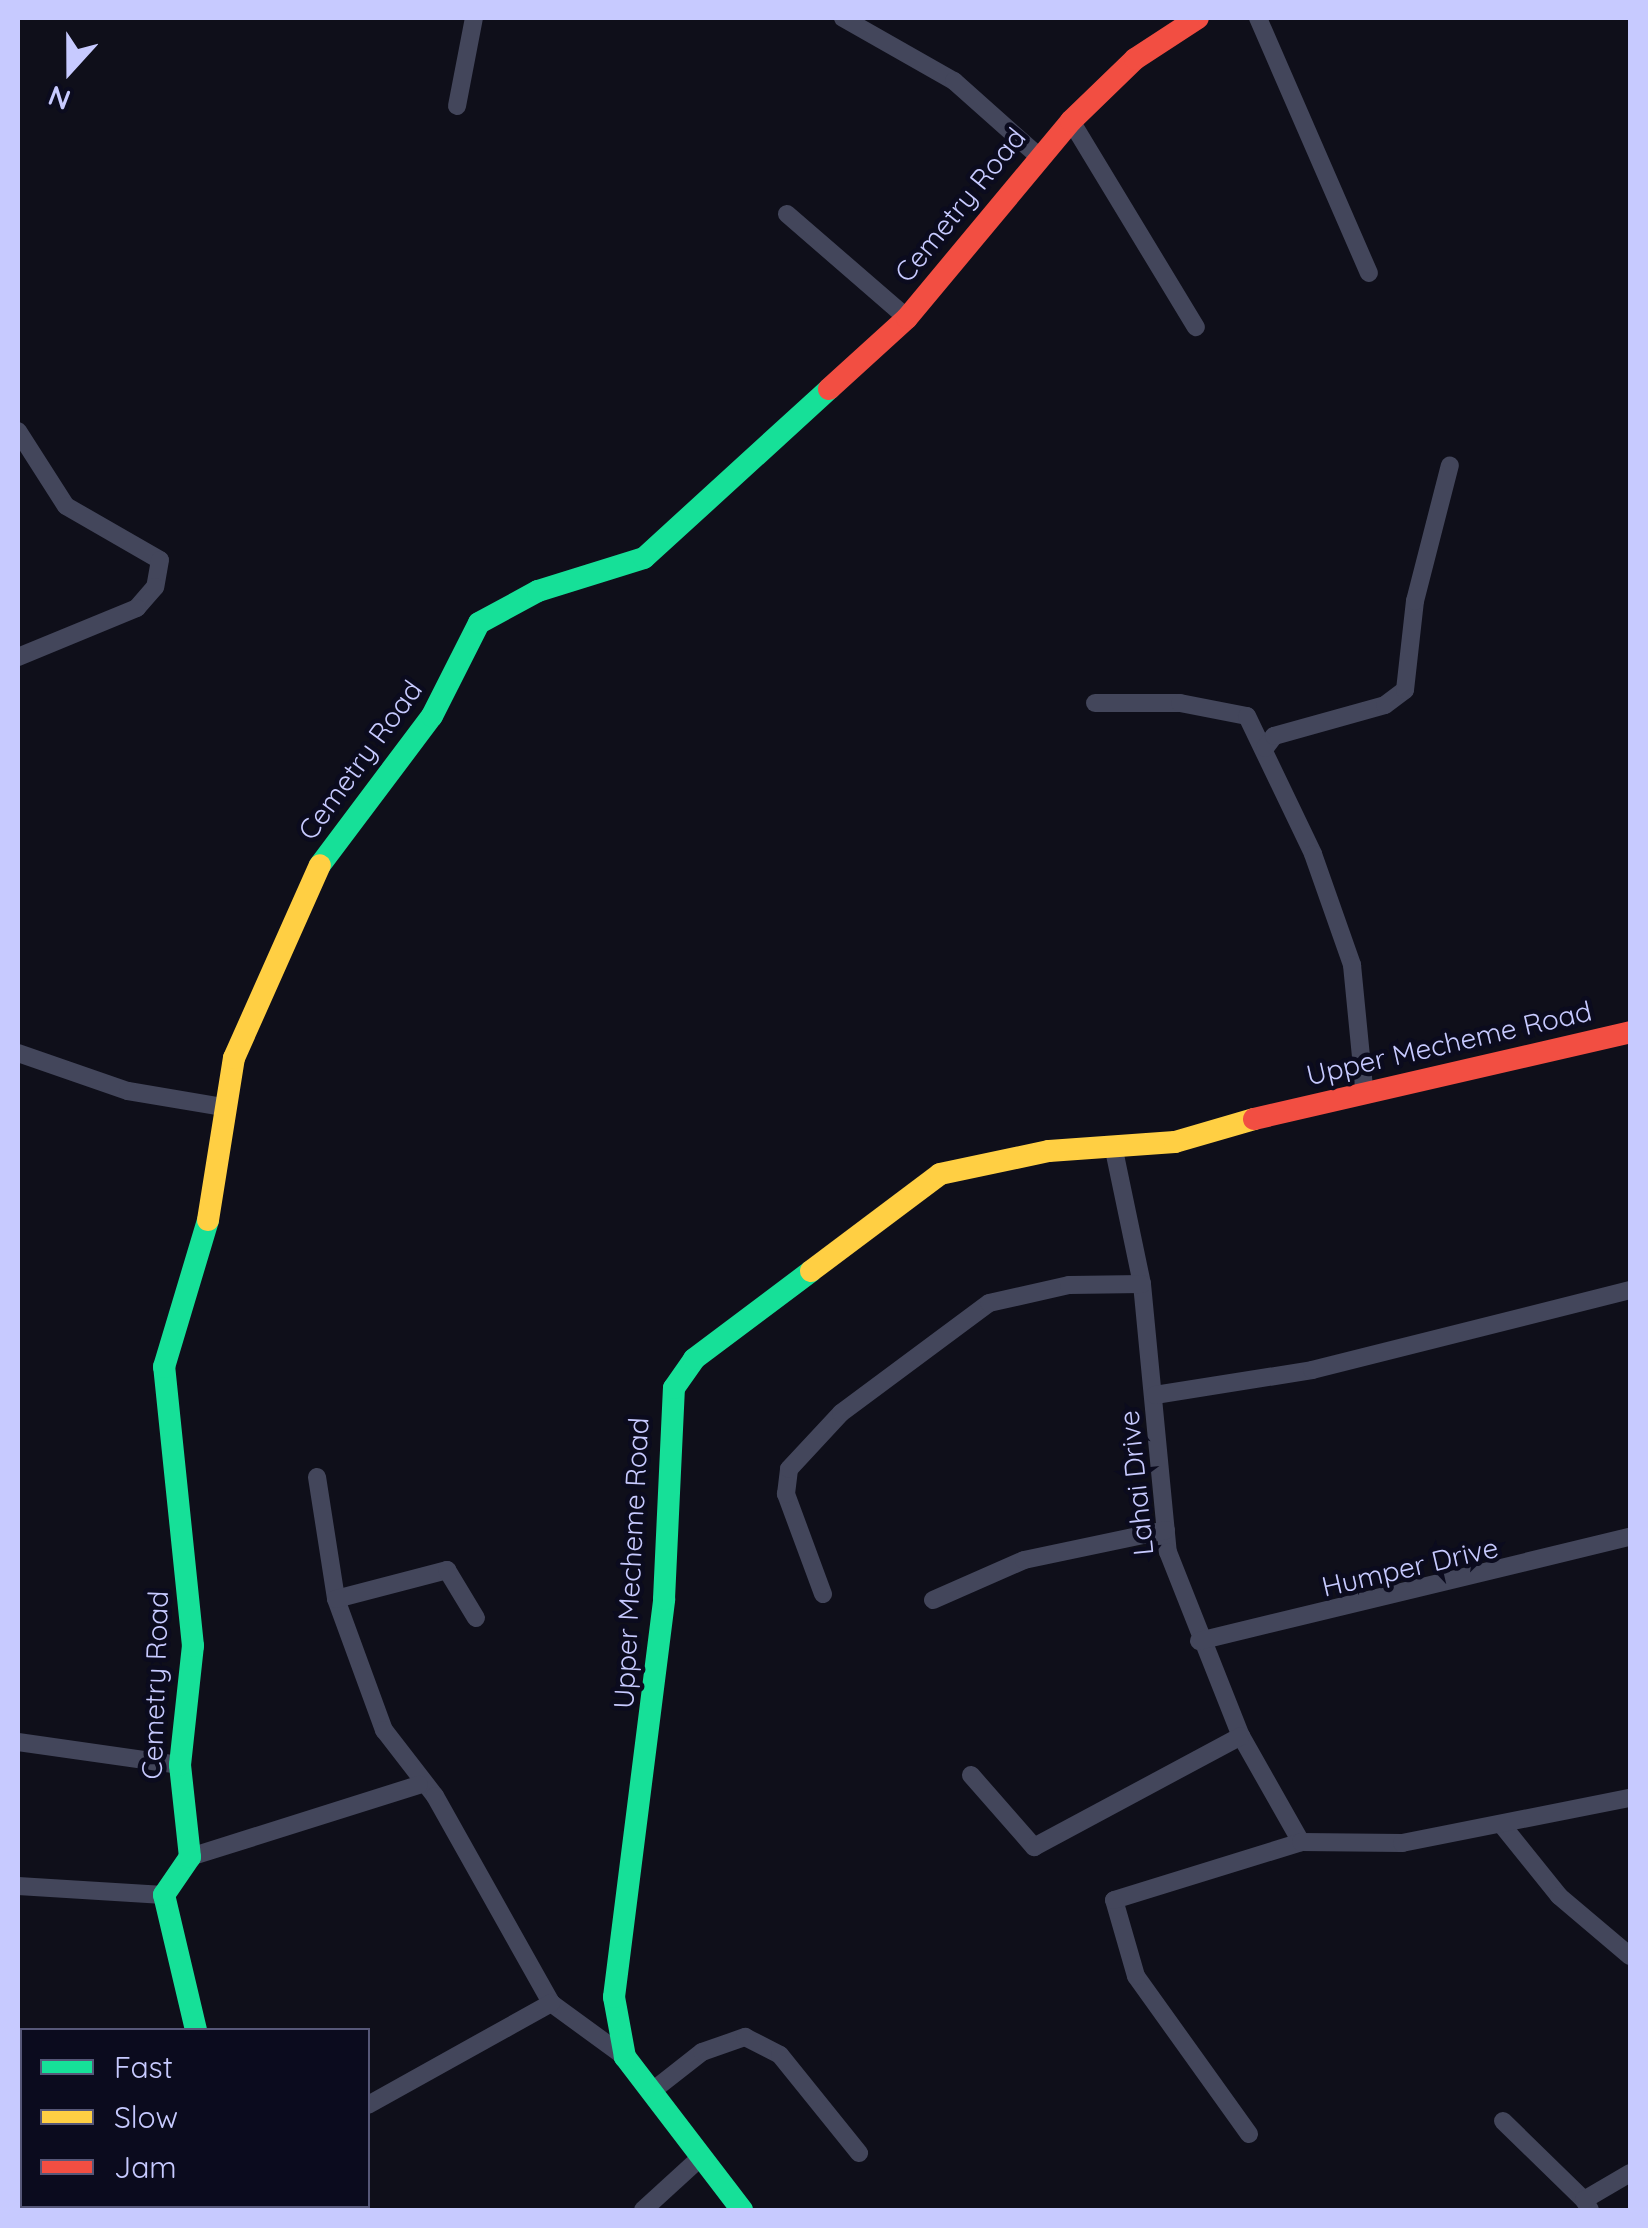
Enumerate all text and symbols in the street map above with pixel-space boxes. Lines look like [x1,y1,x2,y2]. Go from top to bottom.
north arrow [20,20,120,120]
text: N [43,78,75,119]
street label: Cemetry Road [888,121,1032,289]
street label: Cemetry Road [291,674,429,846]
street label: Upper Mecheme Road [1303,994,1595,1092]
street label: Lahai Drive [1112,1409,1160,1557]
street label: Upper Mecheme Road [607,1416,655,1710]
street label: Humper Drive [1318,1530,1502,1604]
street label: Cemetry Road [135,1590,175,1780]
legend [20,2028,370,2208]
text: Fast [114,2048,173,2086]
text: Slow [114,2098,178,2136]
text: Jam [114,2148,177,2186]

